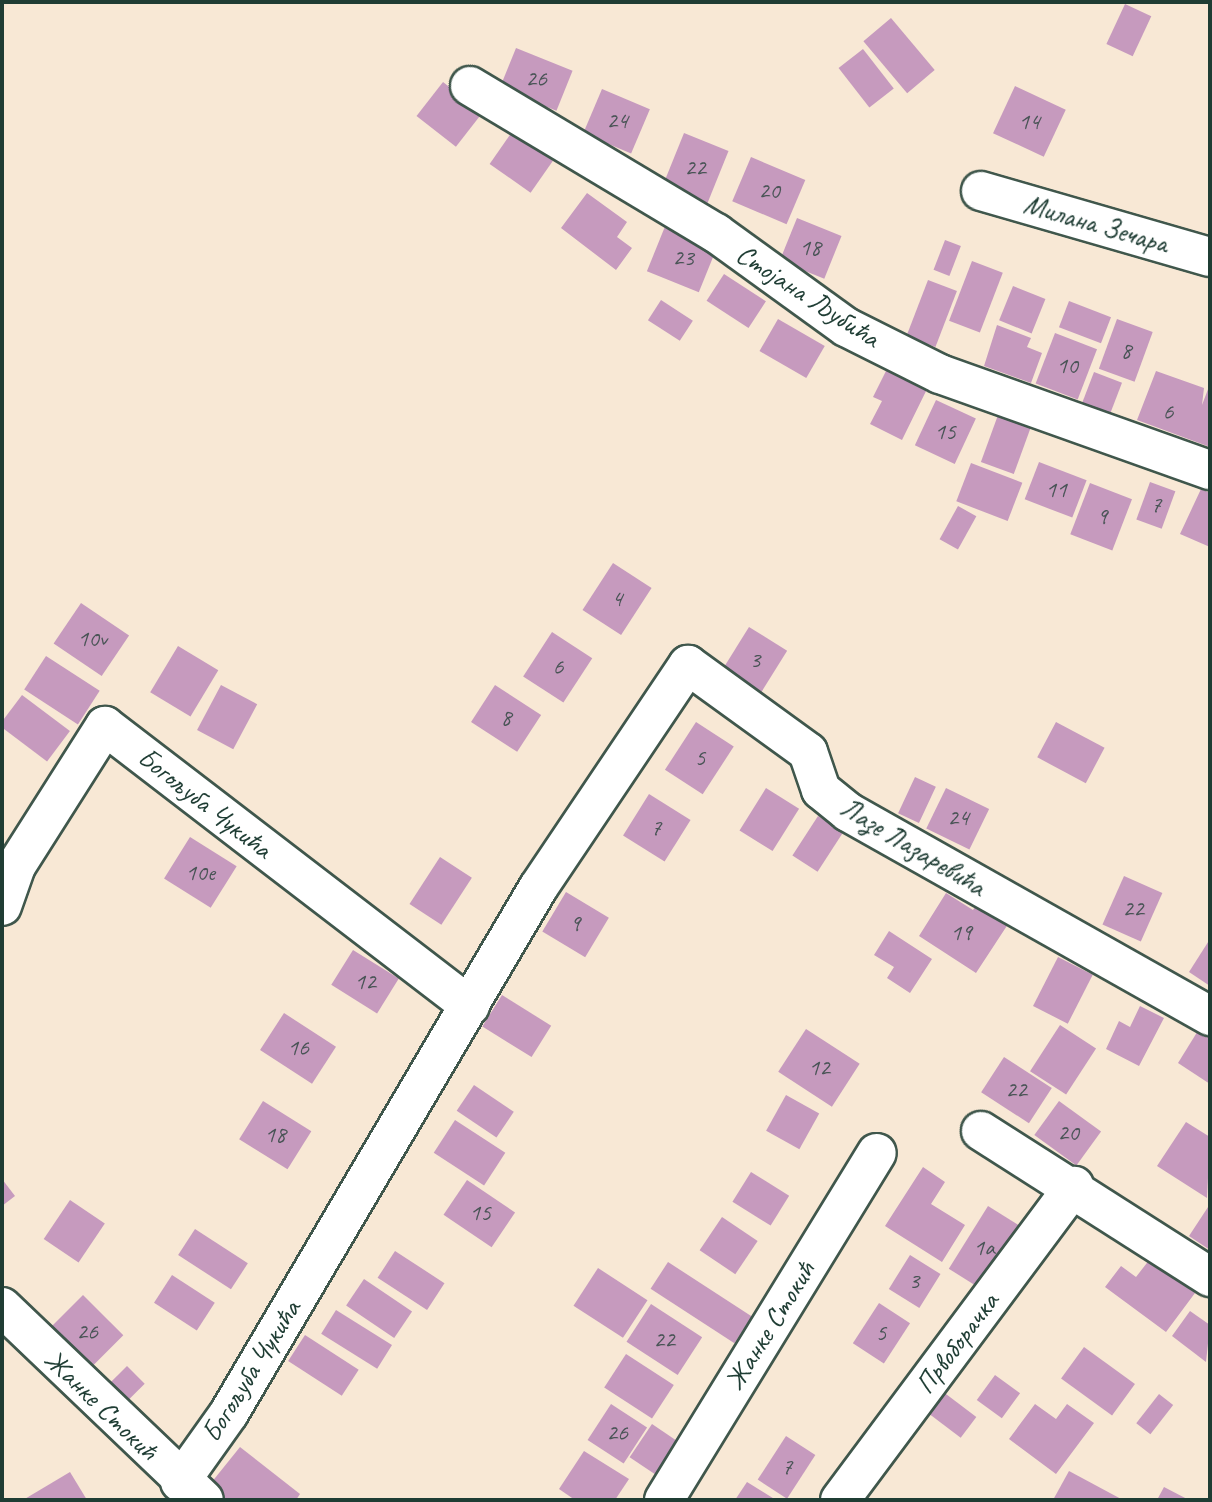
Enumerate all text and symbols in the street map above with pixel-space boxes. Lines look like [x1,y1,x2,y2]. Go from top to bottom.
house number: 26 [525,65,547,93]
house number: 24 [606,107,628,135]
house number: 14 [1018,108,1040,136]
house number: 22 [684,154,706,182]
house number: 20 [758,177,780,205]
street label: Милана Зечара [1020,187,1172,261]
house number: 18 [799,234,821,262]
street label: Стојана Љубића [730,237,886,355]
house number: 23 [672,244,694,272]
house number: 8 [1121,337,1131,365]
house number: 10 [1056,352,1078,380]
house number: 6 [1163,398,1173,426]
house number: 15 [934,418,956,446]
house number: 11 [1045,476,1067,504]
house number: 7 [1151,491,1161,519]
house number: 9 [1097,503,1107,531]
house number: 4 [612,585,622,613]
house number: 10v [77,625,107,653]
house number: 3 [750,646,760,674]
house number: 6 [553,653,563,681]
house number: 8 [501,704,511,732]
street label: Богољуба Чукића [130,740,280,866]
house number: 5 [695,744,705,772]
street label: Лазе Лазаревића [834,790,992,904]
house number: 24 [947,804,969,832]
house number: 7 [651,814,661,842]
house number: 10e [185,859,215,887]
house number: 22 [1122,895,1144,923]
house number: 9 [570,910,580,938]
house number: 19 [950,919,972,947]
house number: 12 [354,968,376,996]
house number: 16 [287,1034,309,1062]
house number: 12 [808,1054,830,1082]
house number: 22 [1005,1076,1027,1104]
house number: 20 [1057,1119,1079,1147]
house number: 18 [264,1121,286,1149]
house number: 15 [469,1199,491,1227]
house number: 1a [973,1234,995,1262]
street label: Жанке Стокић [717,1255,823,1397]
house number: 3 [909,1267,919,1295]
street label: Првоборачка [908,1286,1006,1400]
street label: Богољуба Чукића [194,1293,308,1449]
house number: 26 [76,1318,98,1346]
house number: 5 [876,1319,886,1347]
house number: 22 [653,1326,675,1354]
street label: Жанке Стокић [37,1342,165,1468]
house number: 26 [606,1419,628,1447]
house number: 7 [782,1453,792,1481]

